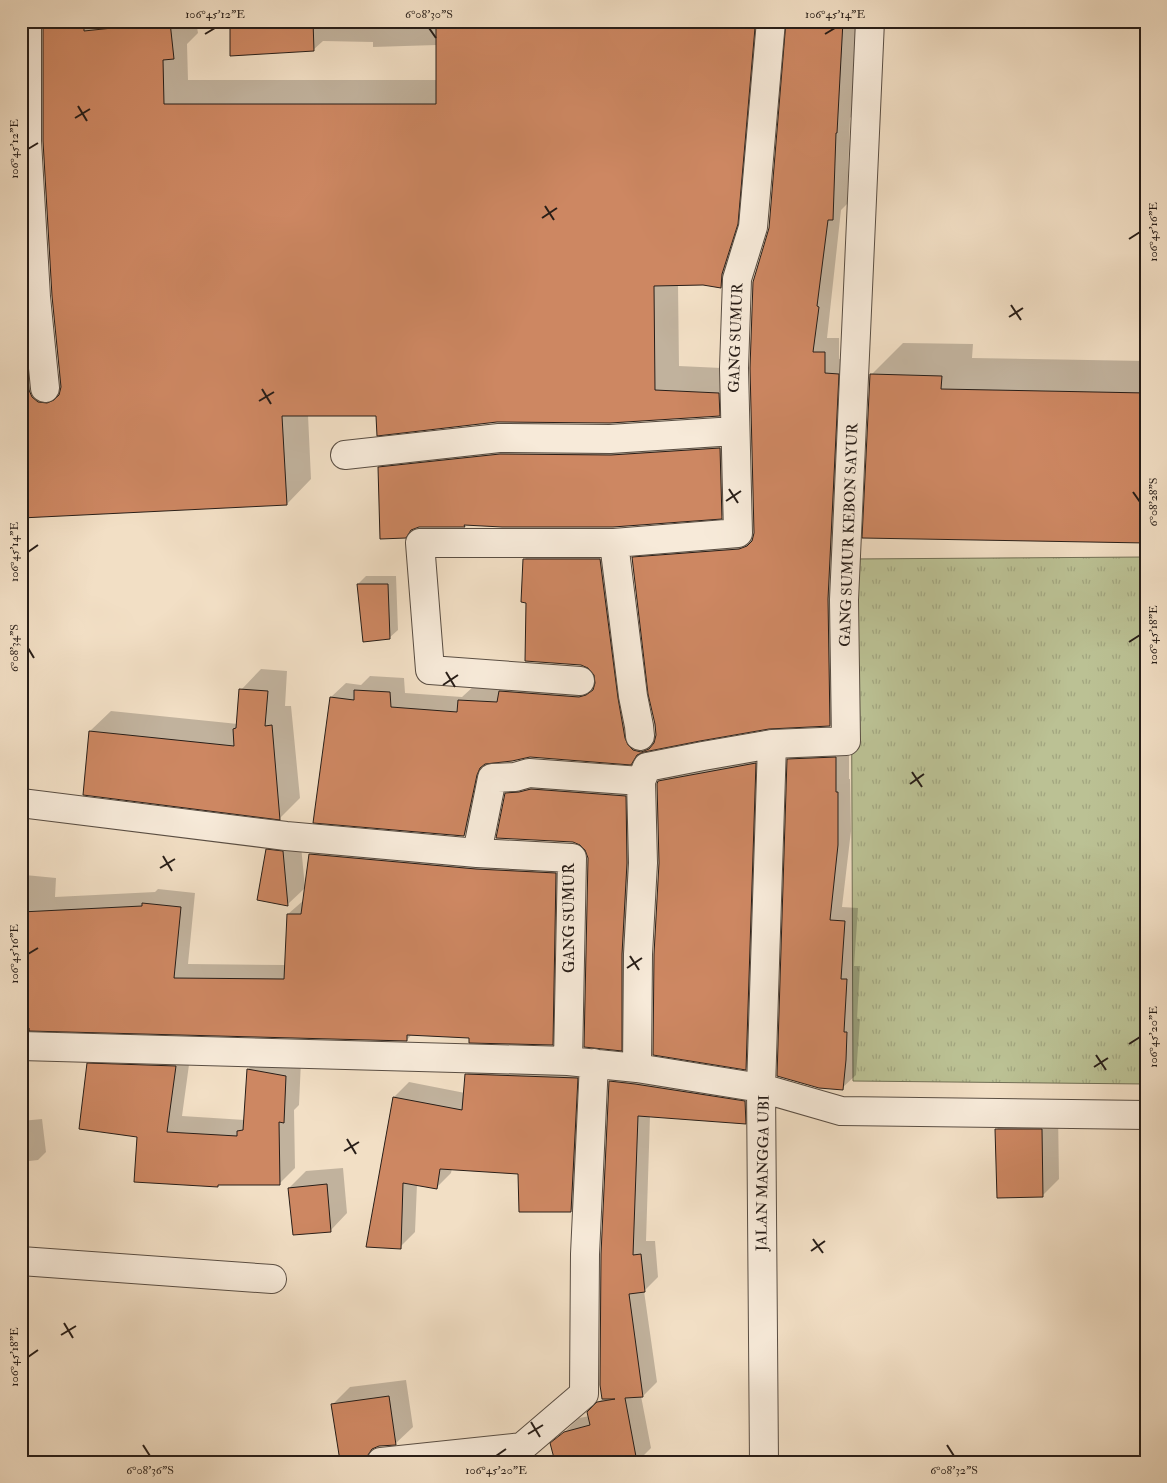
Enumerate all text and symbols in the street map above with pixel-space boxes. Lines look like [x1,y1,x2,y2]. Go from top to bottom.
text: 106°45'12"E [185,7,245,22]
text: 6°08'30"S [405,7,453,22]
text: 106°45'14"E [805,7,865,22]
text: 106°45'12"E [7,119,22,179]
text: 106°45'16"E [1146,202,1161,262]
street label: GANG SUMUR [725,282,747,393]
street label: GANG SUMUR KEBON SAYUR [836,422,862,647]
text: 6°08'28"S [1146,478,1161,526]
text: 106°45'14"E [7,522,22,582]
text: 106°45'18"E [1146,605,1161,665]
text: 6°08'34"S [7,624,22,672]
street label: GANG SUMUR [560,862,579,973]
text: 106°45'16"E [7,924,22,984]
text: 106°45'20"E [1146,1006,1161,1068]
street label: JALAN MANGGA UBI [752,1095,775,1252]
text: 106°45'18"E [7,1327,22,1387]
text: 6°08'36"S [126,1463,174,1478]
text: 106°45'20"E [465,1463,527,1478]
text: 6°08'32"S [930,1463,978,1478]

